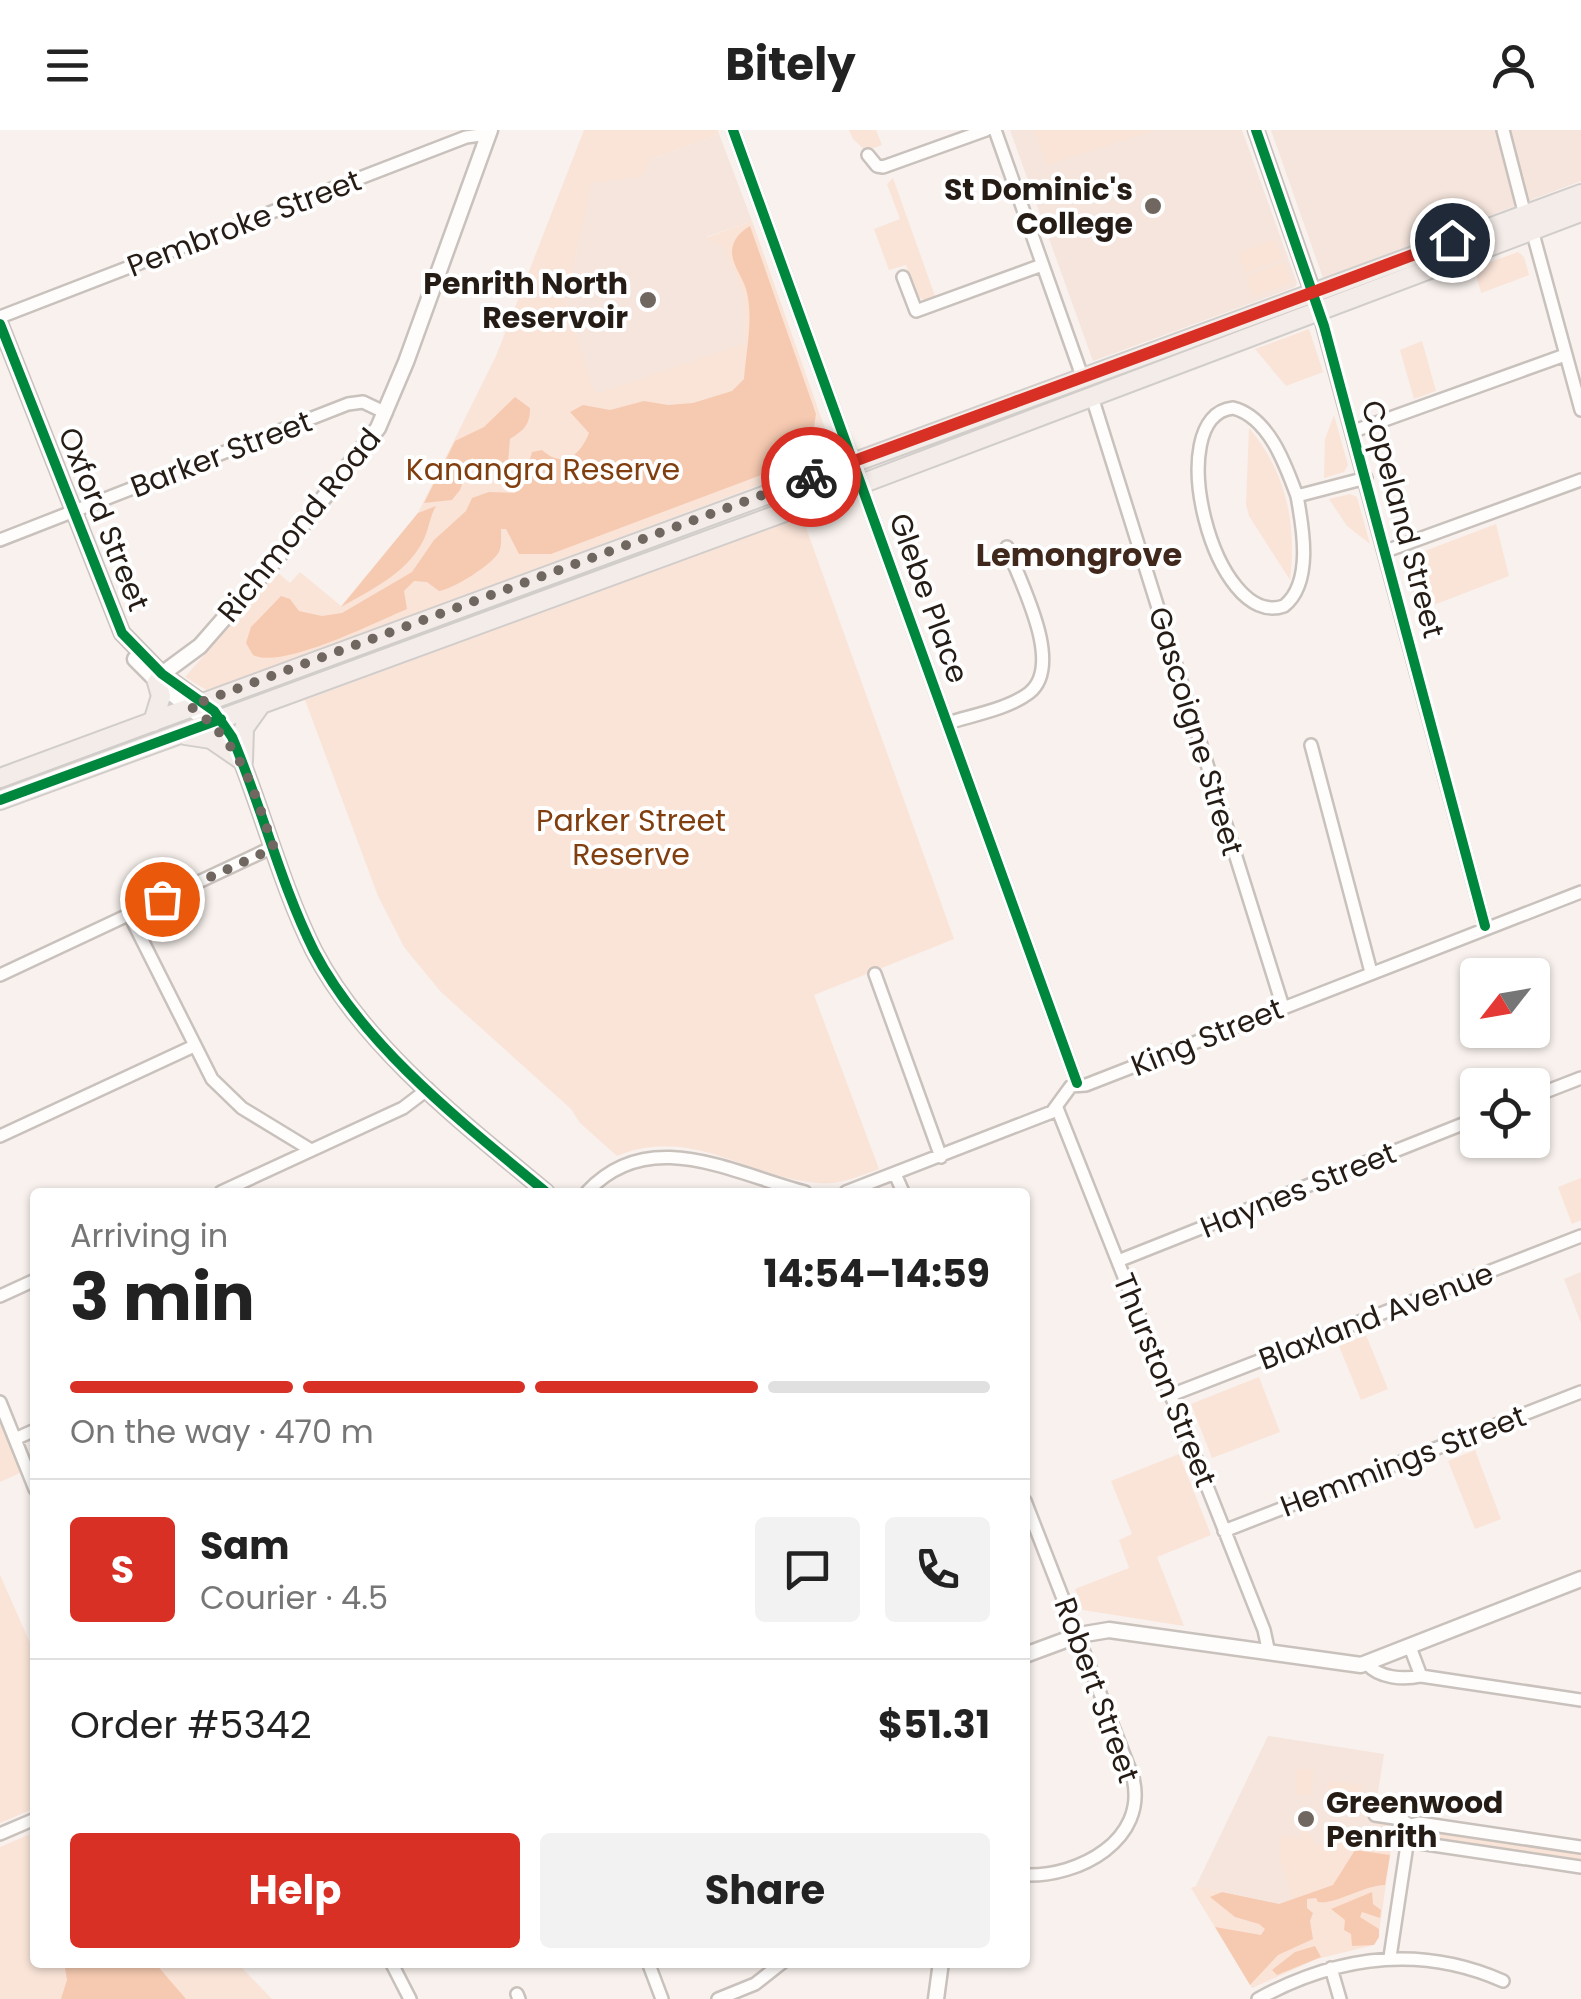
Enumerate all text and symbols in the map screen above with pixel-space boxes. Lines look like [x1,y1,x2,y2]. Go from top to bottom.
text: Bitely [725,33,856,96]
icon: menu [40,38,95,93]
icon: person [1486,38,1541,93]
street label: Pembroke Street [121,159,367,287]
place label: St Dominic's College [944,168,1133,245]
marker: St Dominic's College [1142,195,1164,217]
pin [1410,198,1495,283]
icon: home [1425,213,1480,268]
place label: Penrith North Reservoir [423,262,628,339]
marker: Penrith North Reservoir [637,289,659,311]
street label: Copeland Street [1351,395,1455,643]
street label: Barker Street [124,400,318,508]
street label: Richmond Road [207,419,391,631]
street label: Oxford Street [48,421,160,617]
courier [761,427,861,527]
park label: Kanangra Reserve [406,448,680,491]
icon: bike [784,450,839,505]
street label: Glebe Place [878,507,980,689]
district label: Lemongrove [976,532,1182,577]
street label: Gascoigne Street [1138,601,1254,861]
park label: Parker Street Reserve [536,799,726,876]
pin [120,857,205,942]
icon: bag [135,872,190,927]
north arrow [1460,958,1550,1048]
map controls [1460,958,1550,1158]
street label: King Street [1124,987,1290,1087]
button: locate [1460,1068,1550,1158]
street label: Haynes Street [1194,1131,1402,1249]
text: Arriving in [70,1213,228,1258]
text: 14:54–14:59 [763,1247,990,1300]
street label: Blaxland Avenue [1252,1251,1500,1381]
text: 3 min [70,1252,255,1343]
street label: Thurston Street [1103,1267,1227,1493]
street label: Hemmings Street [1274,1394,1532,1528]
text: On the way · 470 m [70,1409,374,1454]
button: chat [755,1517,860,1622]
button: phone [885,1517,990,1622]
text: Sam [200,1519,289,1572]
text: S [111,1543,134,1596]
text: Courier · 4.5 [200,1575,388,1620]
street label: Robert Street [1044,1591,1150,1789]
text: Order #5342 [70,1698,312,1751]
text: $51.31 [878,1698,990,1751]
place label: Greenwood Penrith [1326,1781,1503,1858]
marker: Greenwood Penrith [1295,1808,1317,1830]
button: Help [70,1833,520,1948]
button: Share [540,1833,990,1948]

